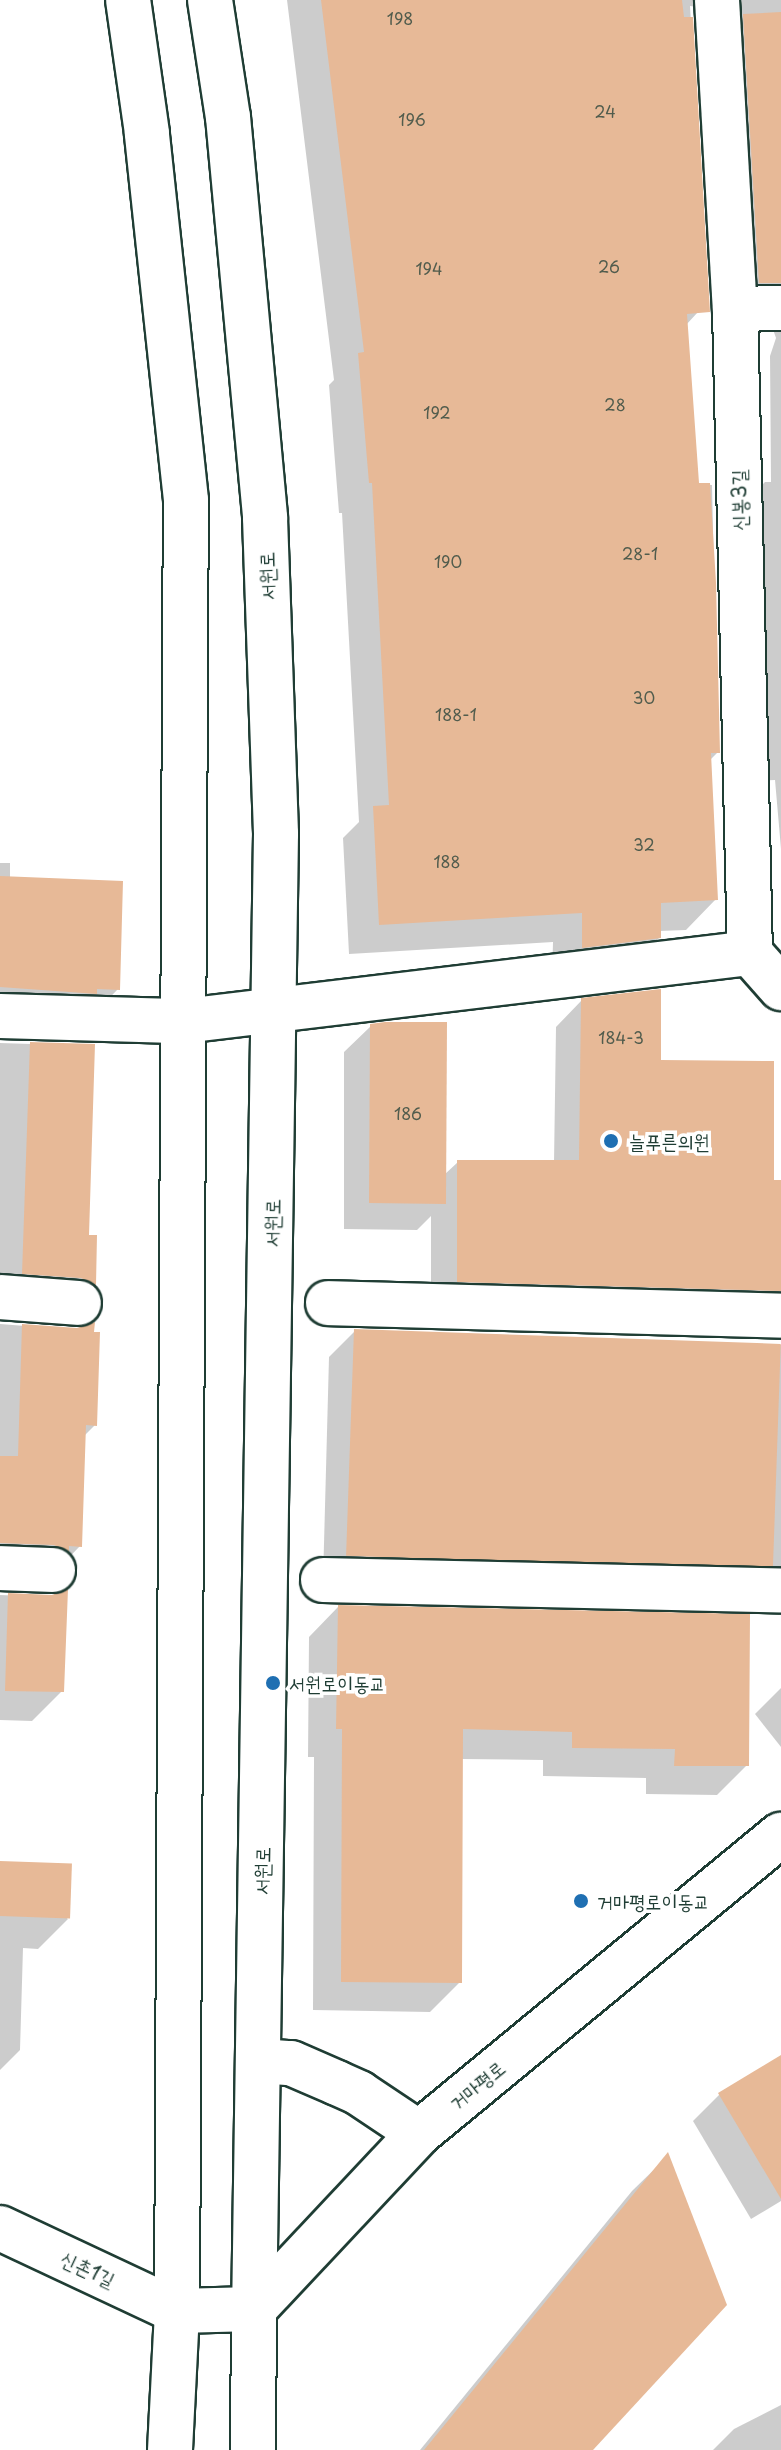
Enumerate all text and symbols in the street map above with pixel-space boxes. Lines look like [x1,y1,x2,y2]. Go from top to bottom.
house number: 198 [387,8,413,28]
house number: 24 [594,101,616,121]
house number: 196 [398,109,426,129]
house number: 26 [598,256,620,276]
house number: 194 [415,258,443,278]
house number: 28 [604,394,626,414]
house number: 192 [423,402,451,422]
street label: 신봉3길 [726,469,752,531]
house number: 28-1 [622,543,658,563]
street label: 서원로 [254,551,280,601]
house number: 190 [434,551,462,571]
house number: 30 [633,687,655,707]
house number: 188-1 [435,704,477,724]
house number: 32 [633,834,655,854]
house number: 188 [433,851,461,871]
house number: 184-3 [598,1027,644,1047]
house number: 186 [394,1103,422,1123]
place label: 늘푸른의원 [629,1129,709,1153]
marker: 늘푸른의원 [600,1130,622,1152]
street label: 서원로 [260,1199,284,1247]
place label: 서원로이동교 [289,1671,386,1695]
marker: 서원로이동교 [264,1674,282,1692]
street label: 서원로 [250,1847,274,1895]
place label: 거마평로이동교 [597,1889,710,1913]
marker: 거마평로이동교 [572,1892,590,1910]
street label: 거마평로 [444,2055,510,2115]
street label: 신촌1길 [57,2246,119,2292]

